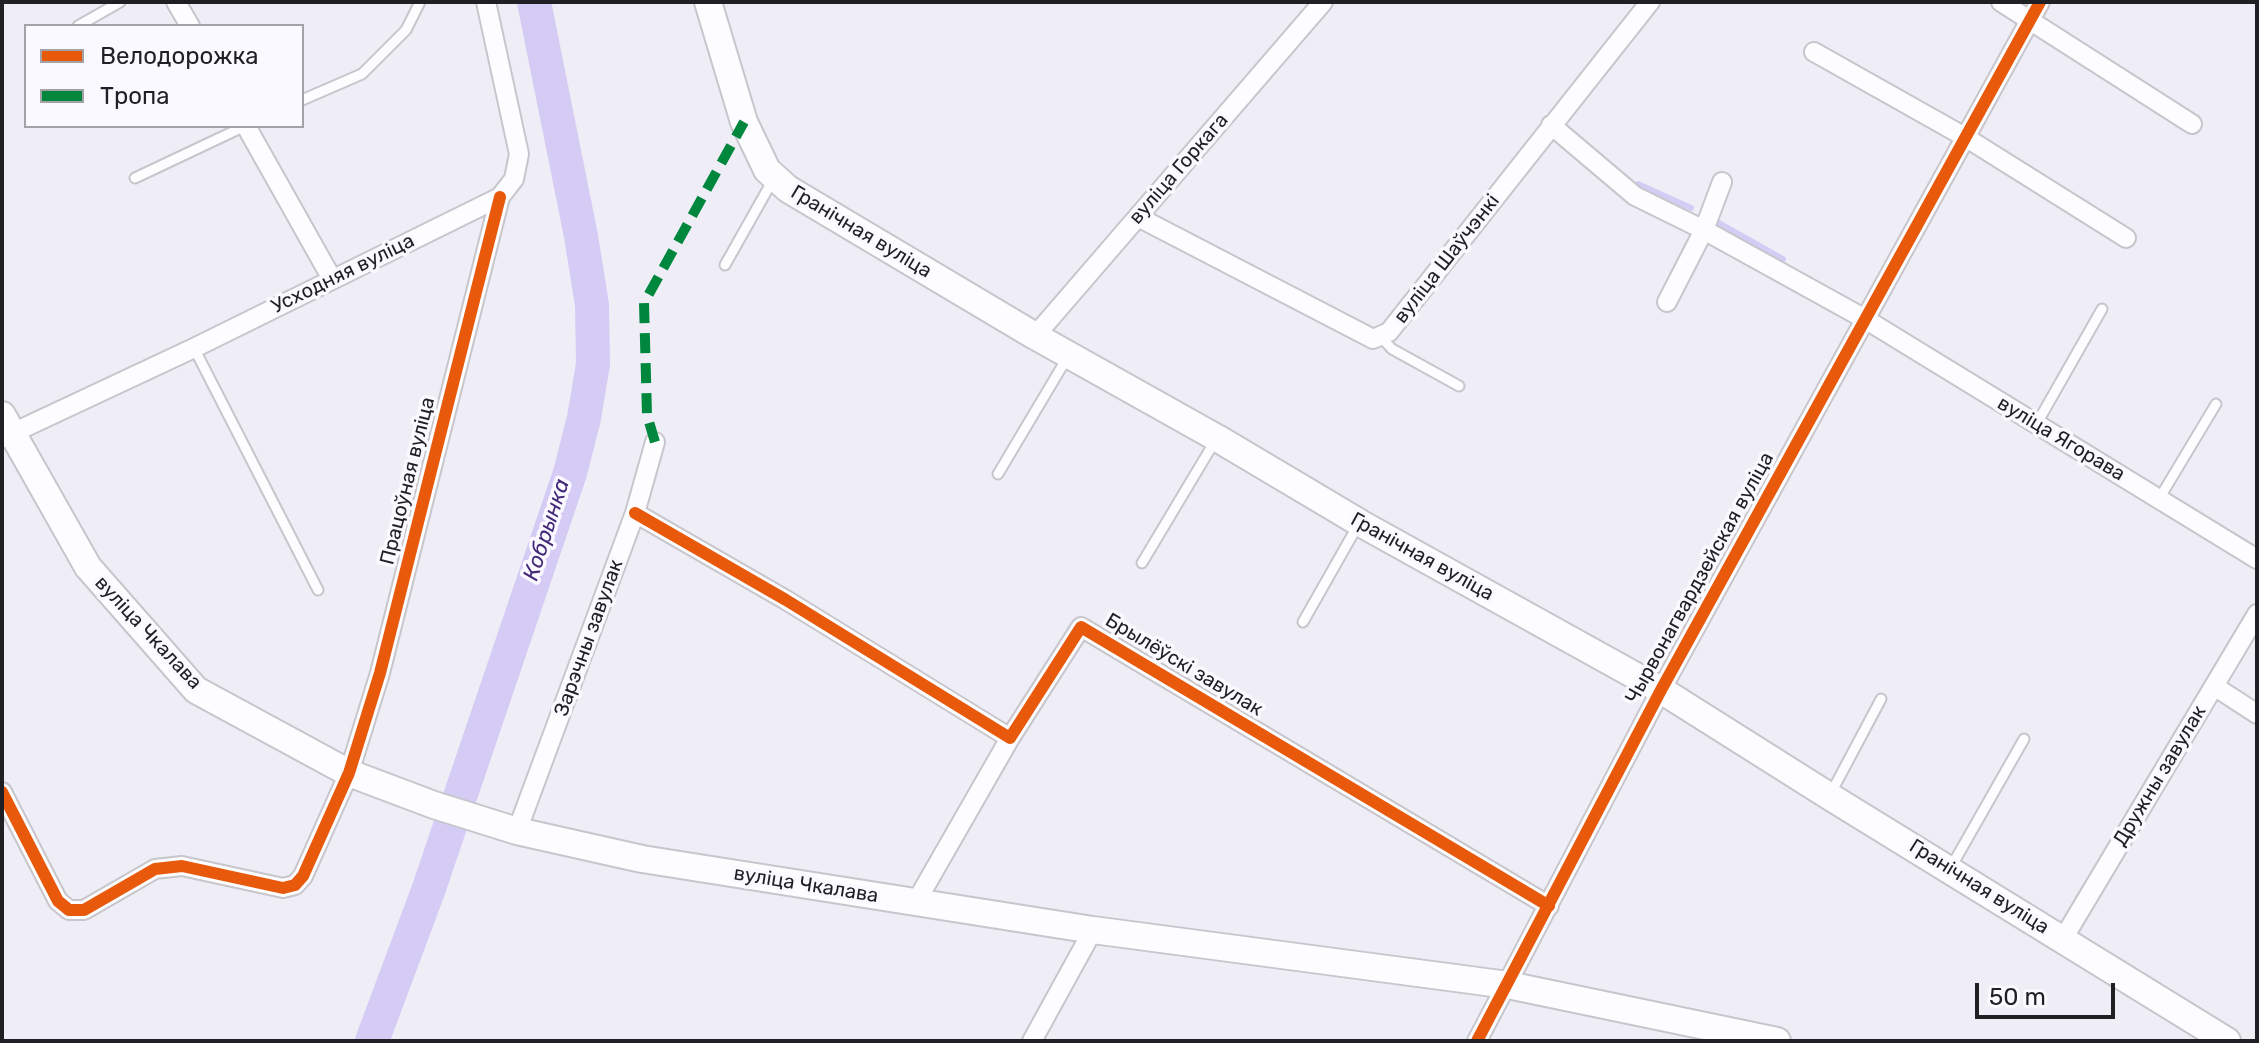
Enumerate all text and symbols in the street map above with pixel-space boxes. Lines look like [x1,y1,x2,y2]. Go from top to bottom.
legend [24,24,304,128]
text: Велодорожка [100,42,259,70]
text: Тропа [100,82,169,110]
street label: вуліца Горкага [1124,109,1234,229]
street label: Гранічная вуліца [786,180,936,284]
street label: вуліца Шаўчэнкі [1389,190,1505,328]
street label: Усходняя вуліца [268,229,418,319]
street label: вуліца Ягорава [1993,391,2129,487]
street label: Працоўная вуліца [376,395,440,567]
street label: Чырвонагвардзейская вуліца [1621,448,1779,708]
water label: Кобрынка [518,476,576,584]
street label: Гранічная вуліца [1346,508,1498,606]
street label: Зарэчны завулак [550,556,628,720]
street label: вуліца Чкалава [89,571,207,695]
street label: Брылёўскі завулак [1101,608,1267,722]
street label: Дружны завулак [2108,701,2212,851]
street label: Гранічная вуліца [1905,834,2053,940]
street label: вуліца Чкалава [732,862,880,908]
scale bar [1979,967,2119,1017]
text: 50 m [1989,983,2046,1011]

